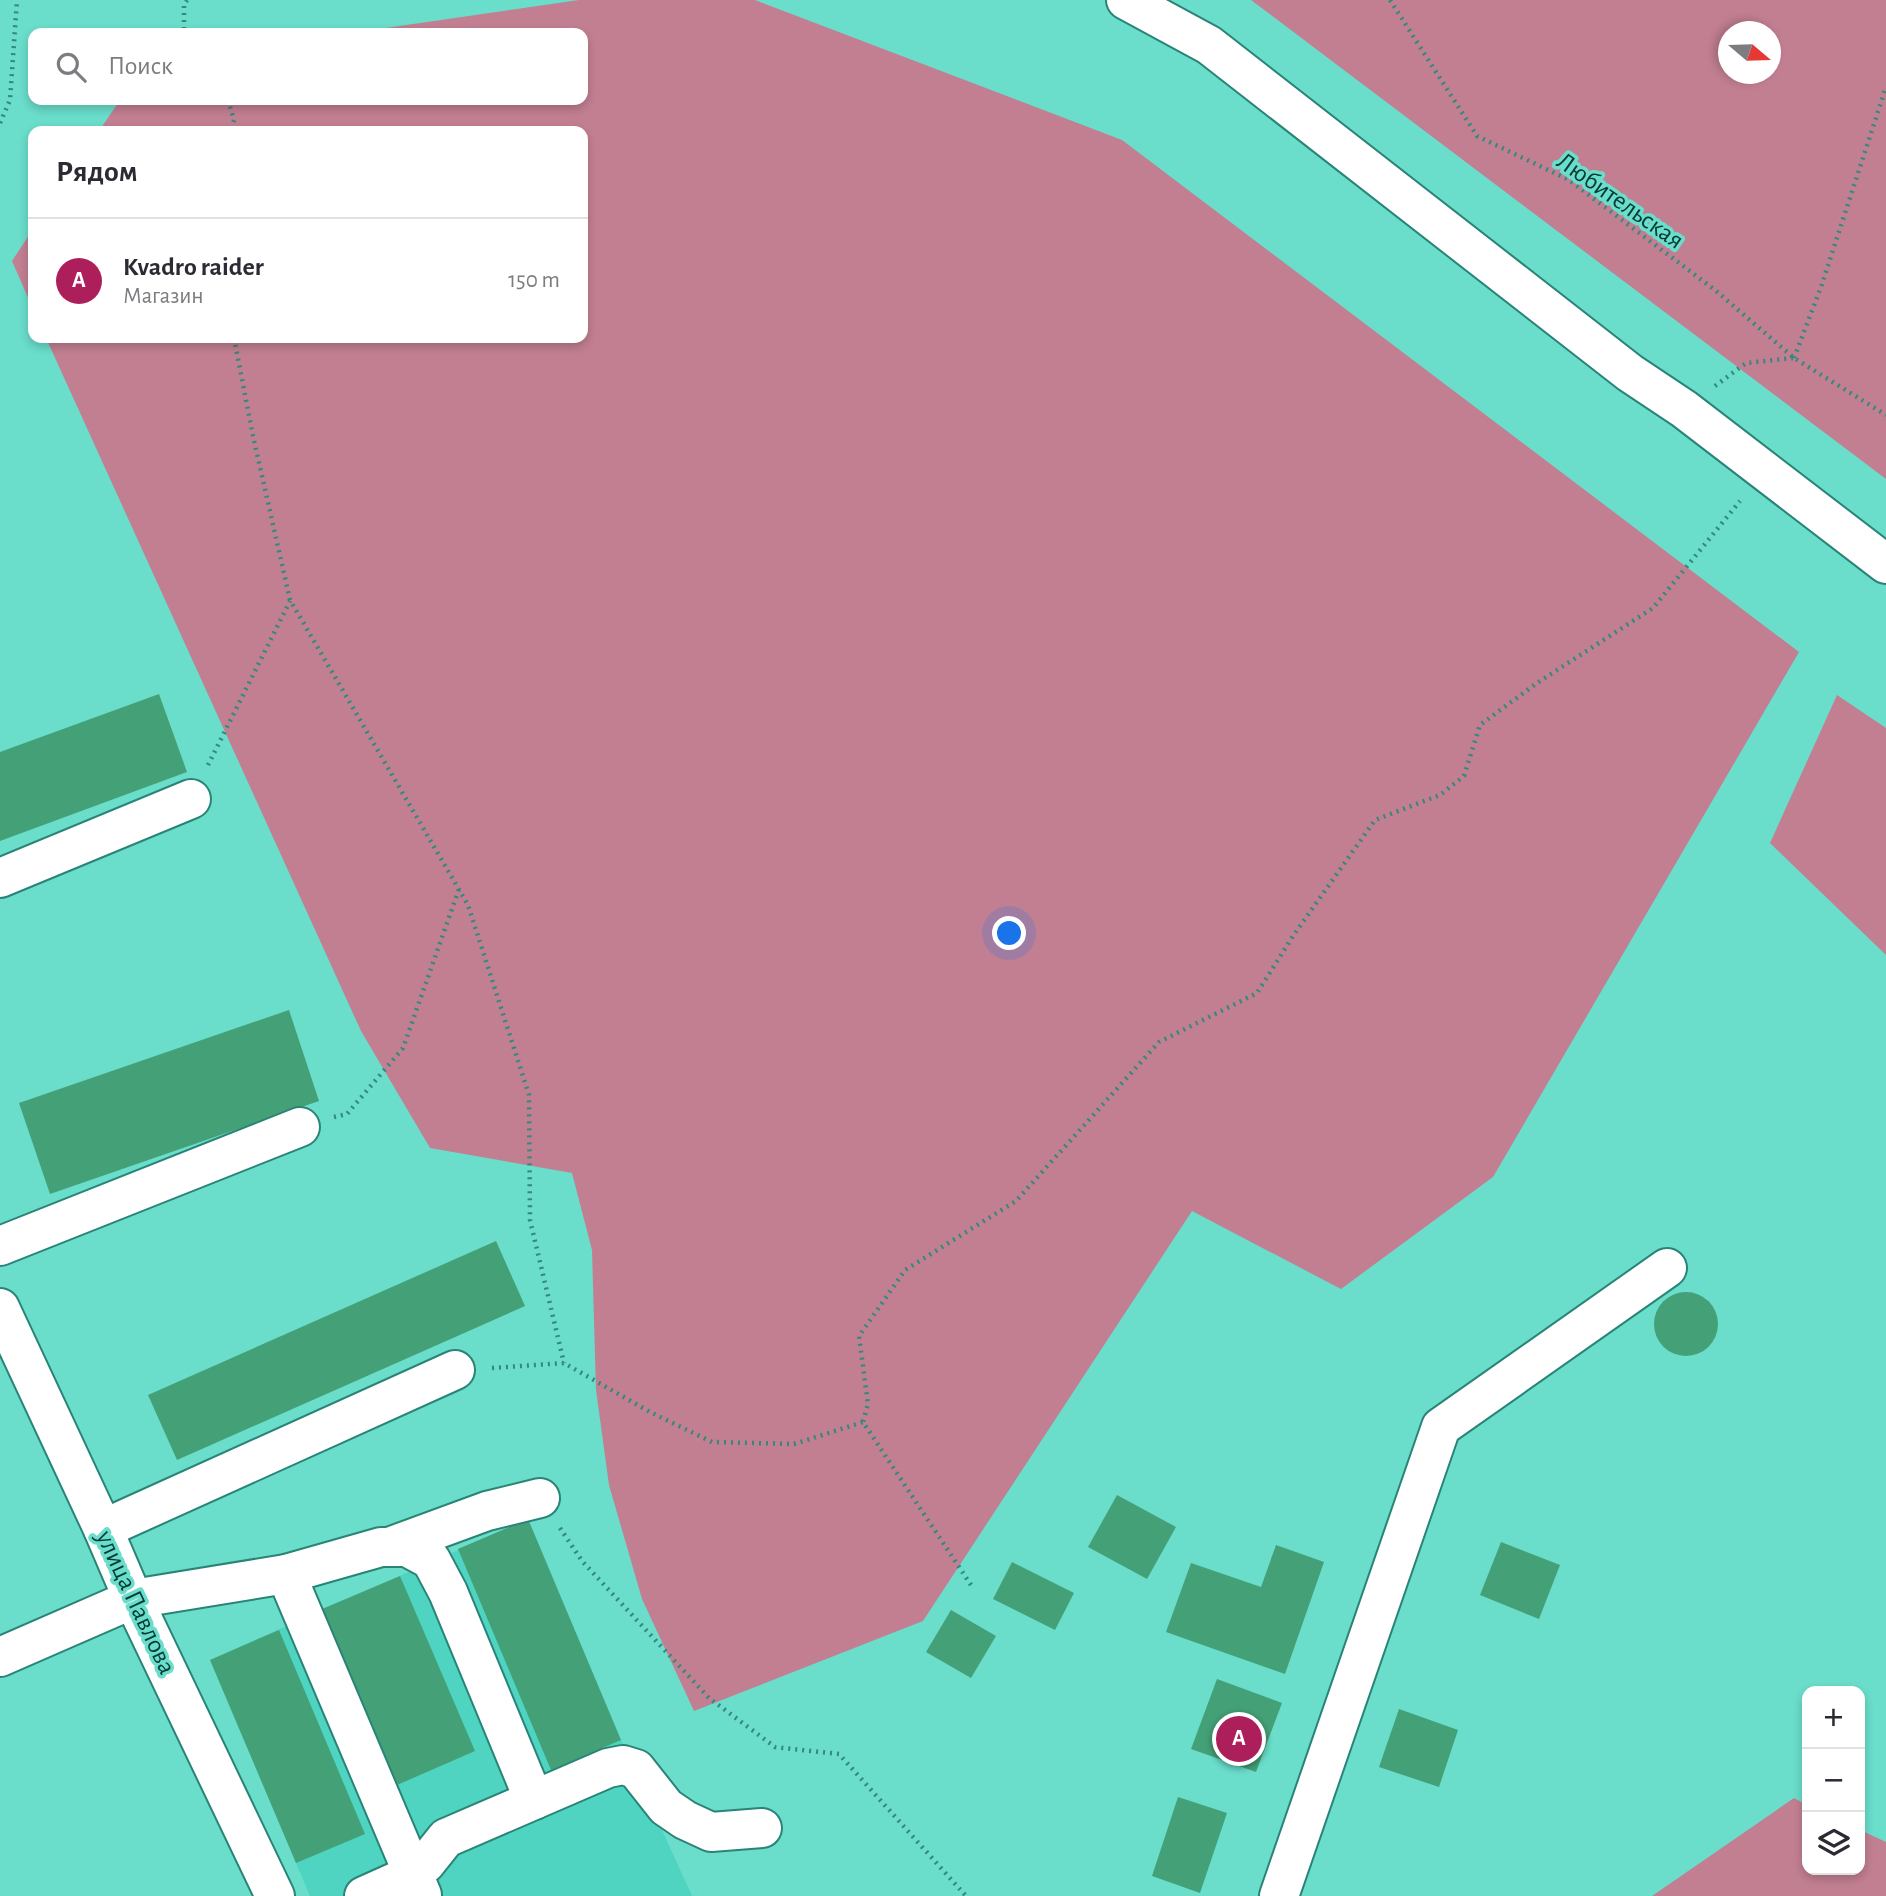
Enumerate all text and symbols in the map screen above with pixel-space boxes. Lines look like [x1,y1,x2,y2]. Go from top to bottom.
north arrow [1718,21,1781,84]
search box [28,28,588,105]
icon: search [52,48,90,86]
text: Поиск [108,53,173,79]
street label: Любительская [1552,148,1689,254]
text: Рядом [56,157,138,187]
text: Kvadro raider [123,254,264,280]
text: A [72,269,86,292]
text: 150 m [508,269,560,292]
text: Магазин [123,285,204,308]
your location [992,916,1026,950]
street label: улица Павлова [91,1526,181,1678]
map controls [1802,1686,1865,1875]
button: + [1802,1686,1865,1749]
pin: A [1216,1713,1262,1765]
button: − [1802,1749,1865,1812]
button: layers [1802,1812,1865,1875]

